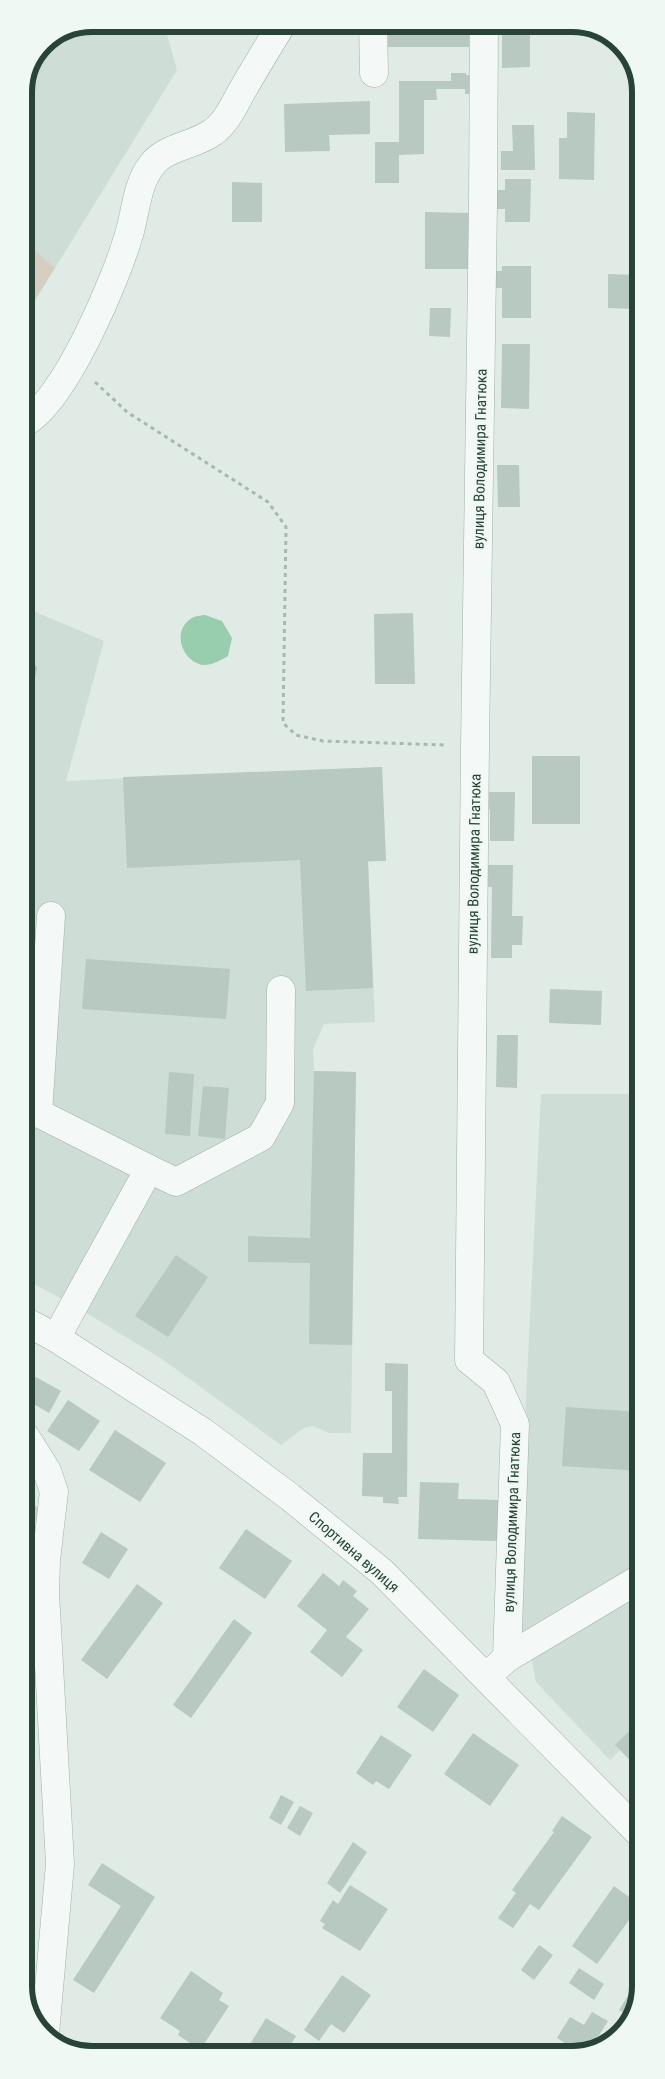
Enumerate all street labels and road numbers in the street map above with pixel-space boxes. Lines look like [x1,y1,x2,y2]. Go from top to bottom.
street label: вулиця Володимира Гнатюка [469,369,491,549]
street label: вулиця Володимира Гнатюка [463,774,485,954]
street label: вулиця Володимира Гнатюка [500,1431,524,1613]
street label: Спортивна вулиця [305,1508,403,1596]

